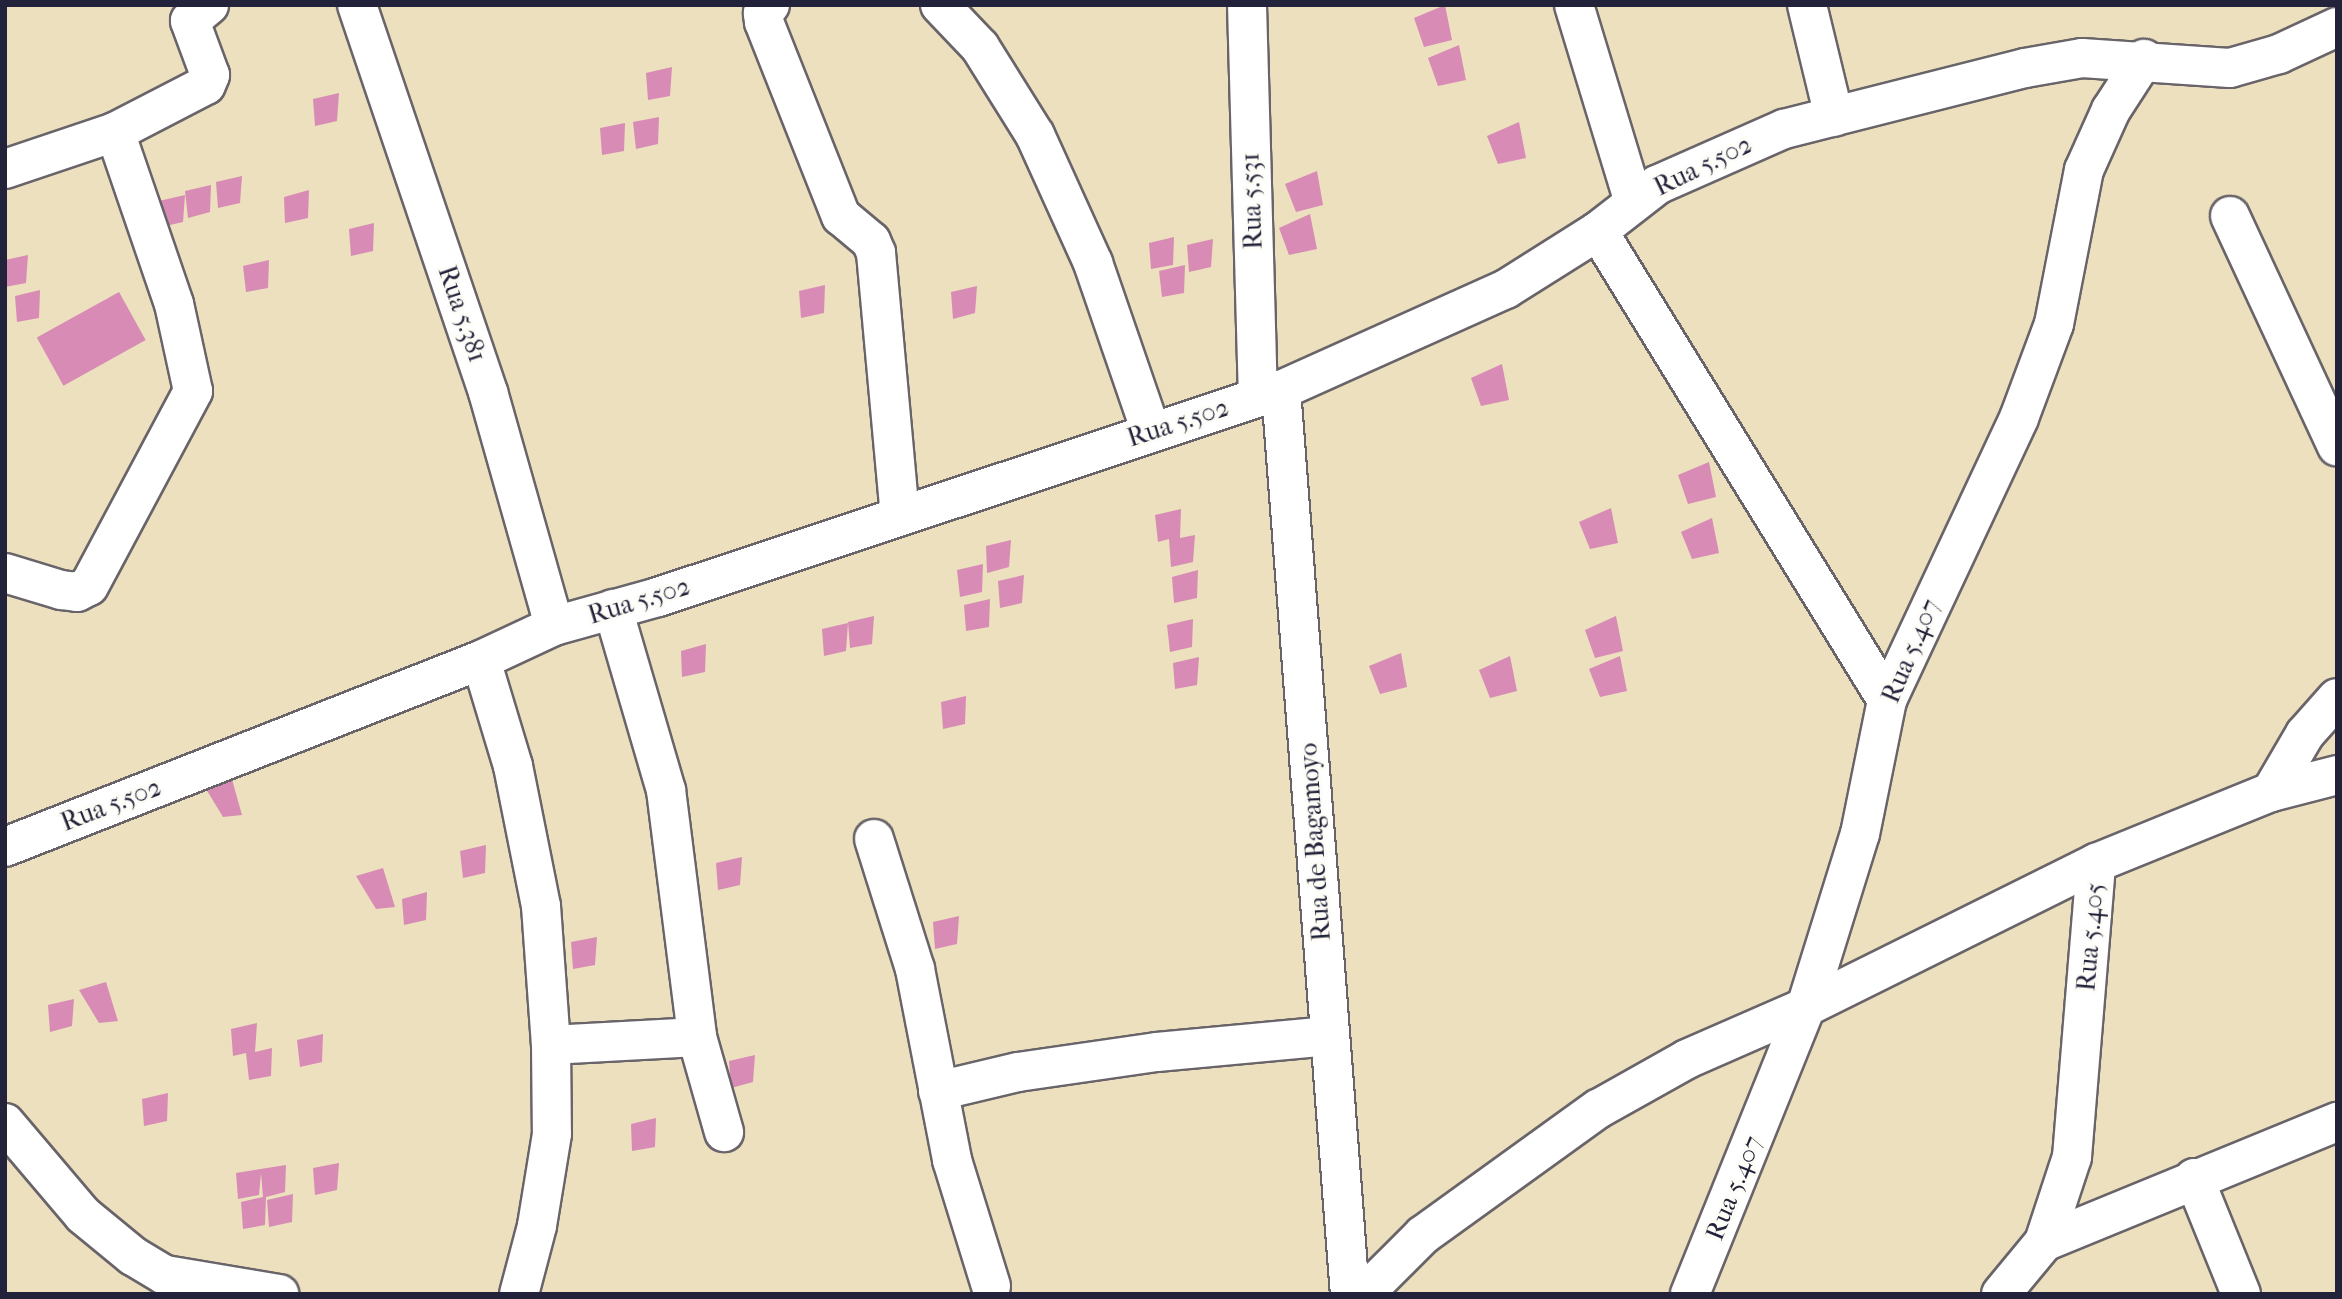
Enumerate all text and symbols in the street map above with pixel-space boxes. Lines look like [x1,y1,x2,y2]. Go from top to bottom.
street label: Rua 5.502 [1649,129,1757,203]
street label: Rua 5.531 [1235,152,1269,250]
street label: Rua 5.381 [431,262,493,366]
street label: Rua 5.502 [1123,392,1233,454]
street label: Rua 5.502 [584,571,694,631]
street label: Rua 5.407 [1875,594,1947,708]
street label: Rua de Bagamoyo [1293,742,1337,942]
street label: Rua 5.502 [56,772,166,838]
street label: Rua 5.405 [2071,882,2111,992]
street label: Rua 5.407 [1699,1131,1769,1245]

